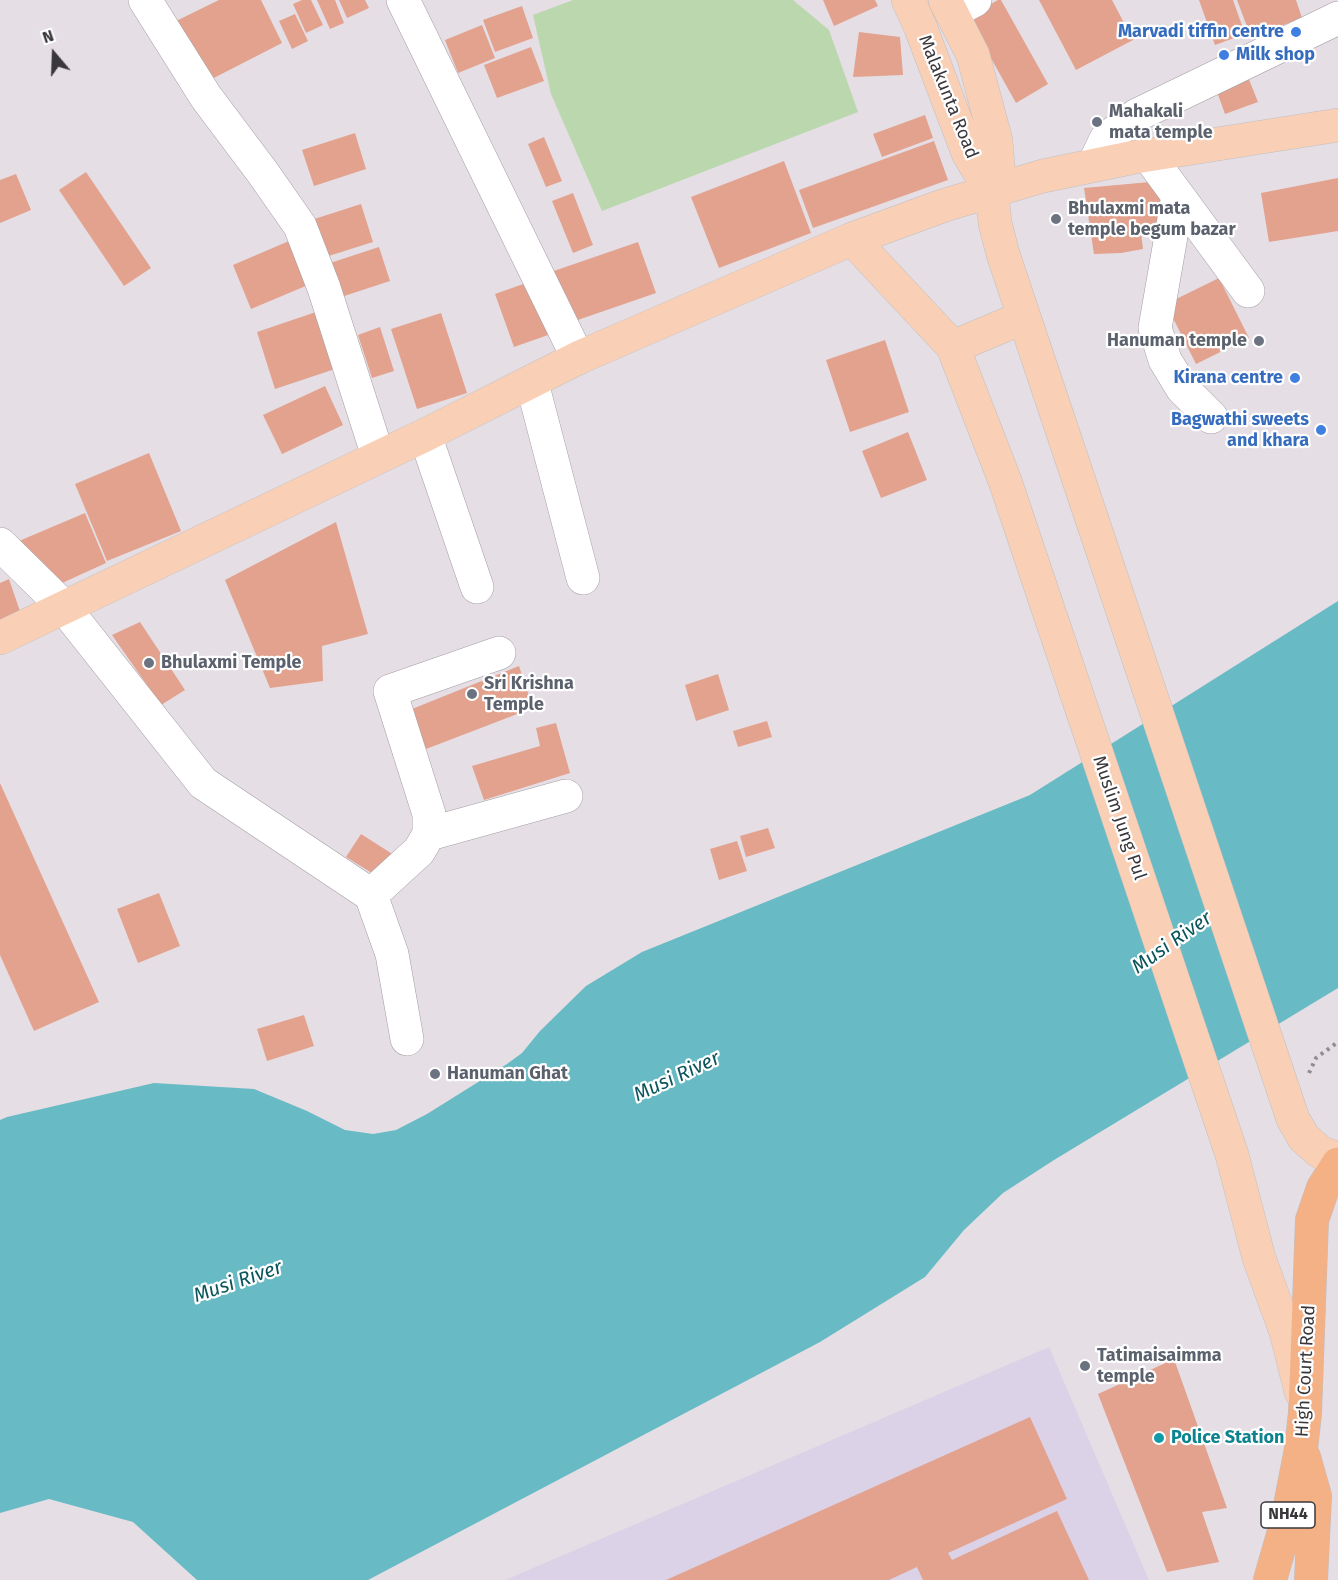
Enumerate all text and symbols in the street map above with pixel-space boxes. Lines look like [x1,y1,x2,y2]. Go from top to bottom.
place label: Marvadi tiffin centre [1118,21,1284,43]
north arrow [24,24,84,84]
marker: Marvadi tiffin centre [1289,25,1303,39]
text: N [40,26,56,47]
street label: Malakunta Road [913,32,983,162]
place label: Milk shop [1236,44,1315,66]
marker: Milk shop [1217,48,1231,62]
place label: Mahakali mata temple [1109,101,1213,144]
marker: Mahakali mata temple [1090,115,1104,129]
place label: Bhulaxmi mata temple begum bazar [1068,198,1236,240]
marker: Bhulaxmi mata temple begum bazar [1049,212,1063,226]
place label: Hanuman temple [1107,330,1247,352]
marker: Hanuman temple [1252,334,1266,348]
place label: Kirana centre [1173,367,1283,389]
marker: Kirana centre [1288,371,1302,385]
place label: Bagwathi sweets and khara [1171,409,1309,452]
marker: Bagwathi sweets and khara [1314,423,1328,437]
place label: Bhulaxmi Temple [161,652,301,674]
marker: Bhulaxmi Temple [142,656,156,670]
place label: Sri Krishna Temple [484,673,574,716]
marker: Sri Krishna Temple [465,687,479,701]
street label: Muslim Jung Pul [1088,753,1150,883]
water label: Musi River [1127,907,1217,979]
water label: Musi River [630,1047,724,1107]
place label: Hanuman Ghat [447,1063,568,1085]
marker: Hanuman Ghat [428,1067,442,1081]
water label: Musi River [191,1256,285,1308]
street label: High Court Road [1292,1304,1320,1438]
place label: Tatimaisaimma temple [1097,1345,1222,1388]
marker: Tatimaisaimma temple [1078,1359,1092,1373]
place label: Police Station [1171,1427,1284,1449]
marker: Police Station [1152,1431,1166,1445]
road number: NH44 [1261,1502,1315,1528]

